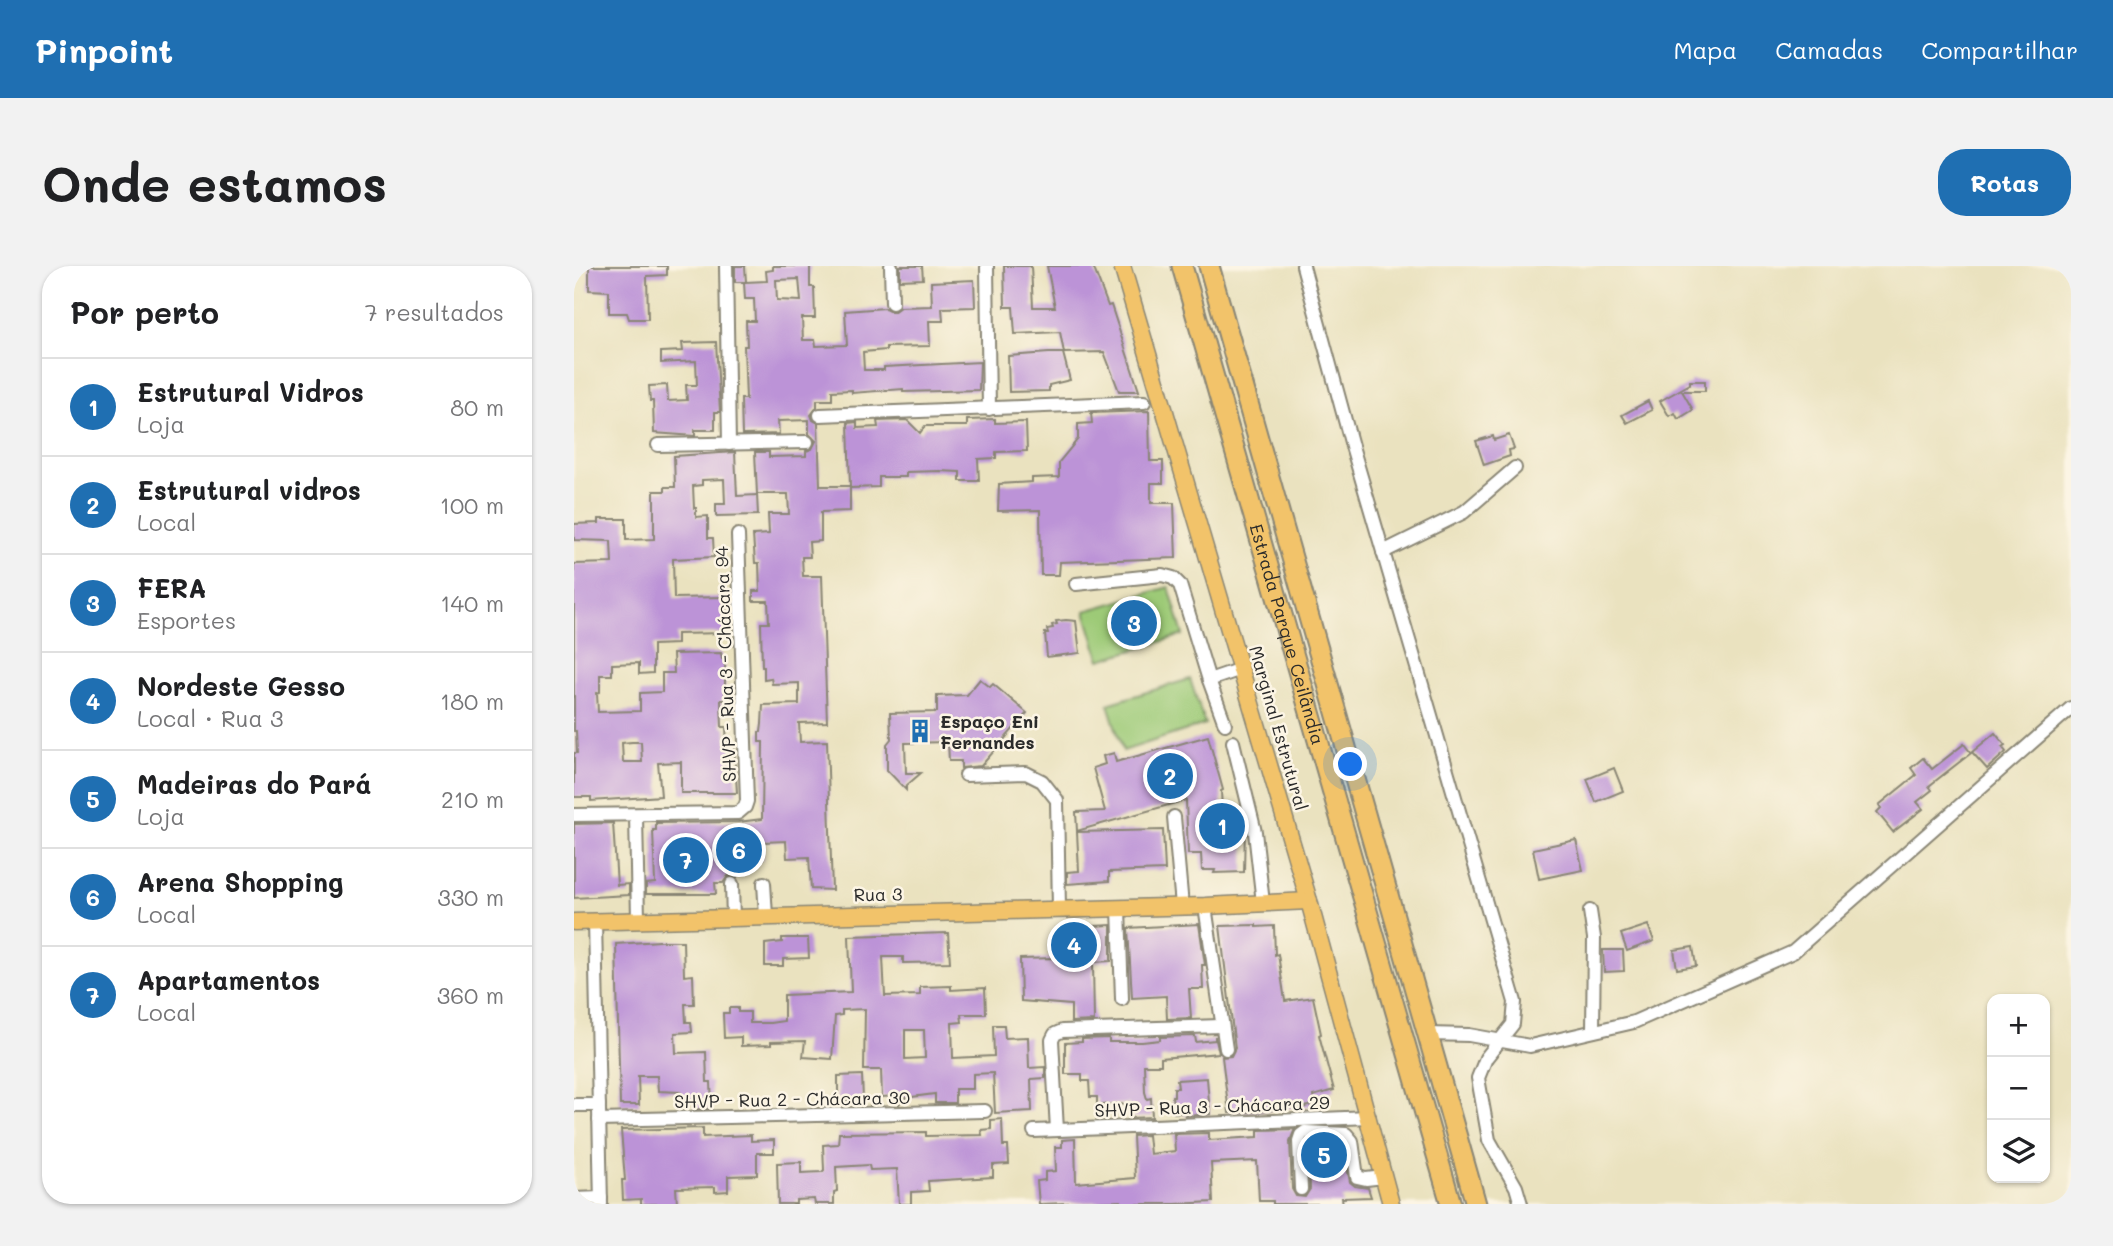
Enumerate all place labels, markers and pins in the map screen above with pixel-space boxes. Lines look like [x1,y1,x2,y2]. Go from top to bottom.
pin: 3 [1111,597,1157,649]
place label: Espaço Eni Fernandes [940,709,1039,754]
building icon: Espaço Eni Fernandes [906,717,934,745]
pin: 2 [1147,750,1193,802]
pin: 1 [1199,800,1245,852]
pin: 6 [716,824,762,876]
pin: 7 [663,834,709,886]
pin: 4 [1051,919,1097,971]
pin: 5 [1301,1129,1347,1181]

